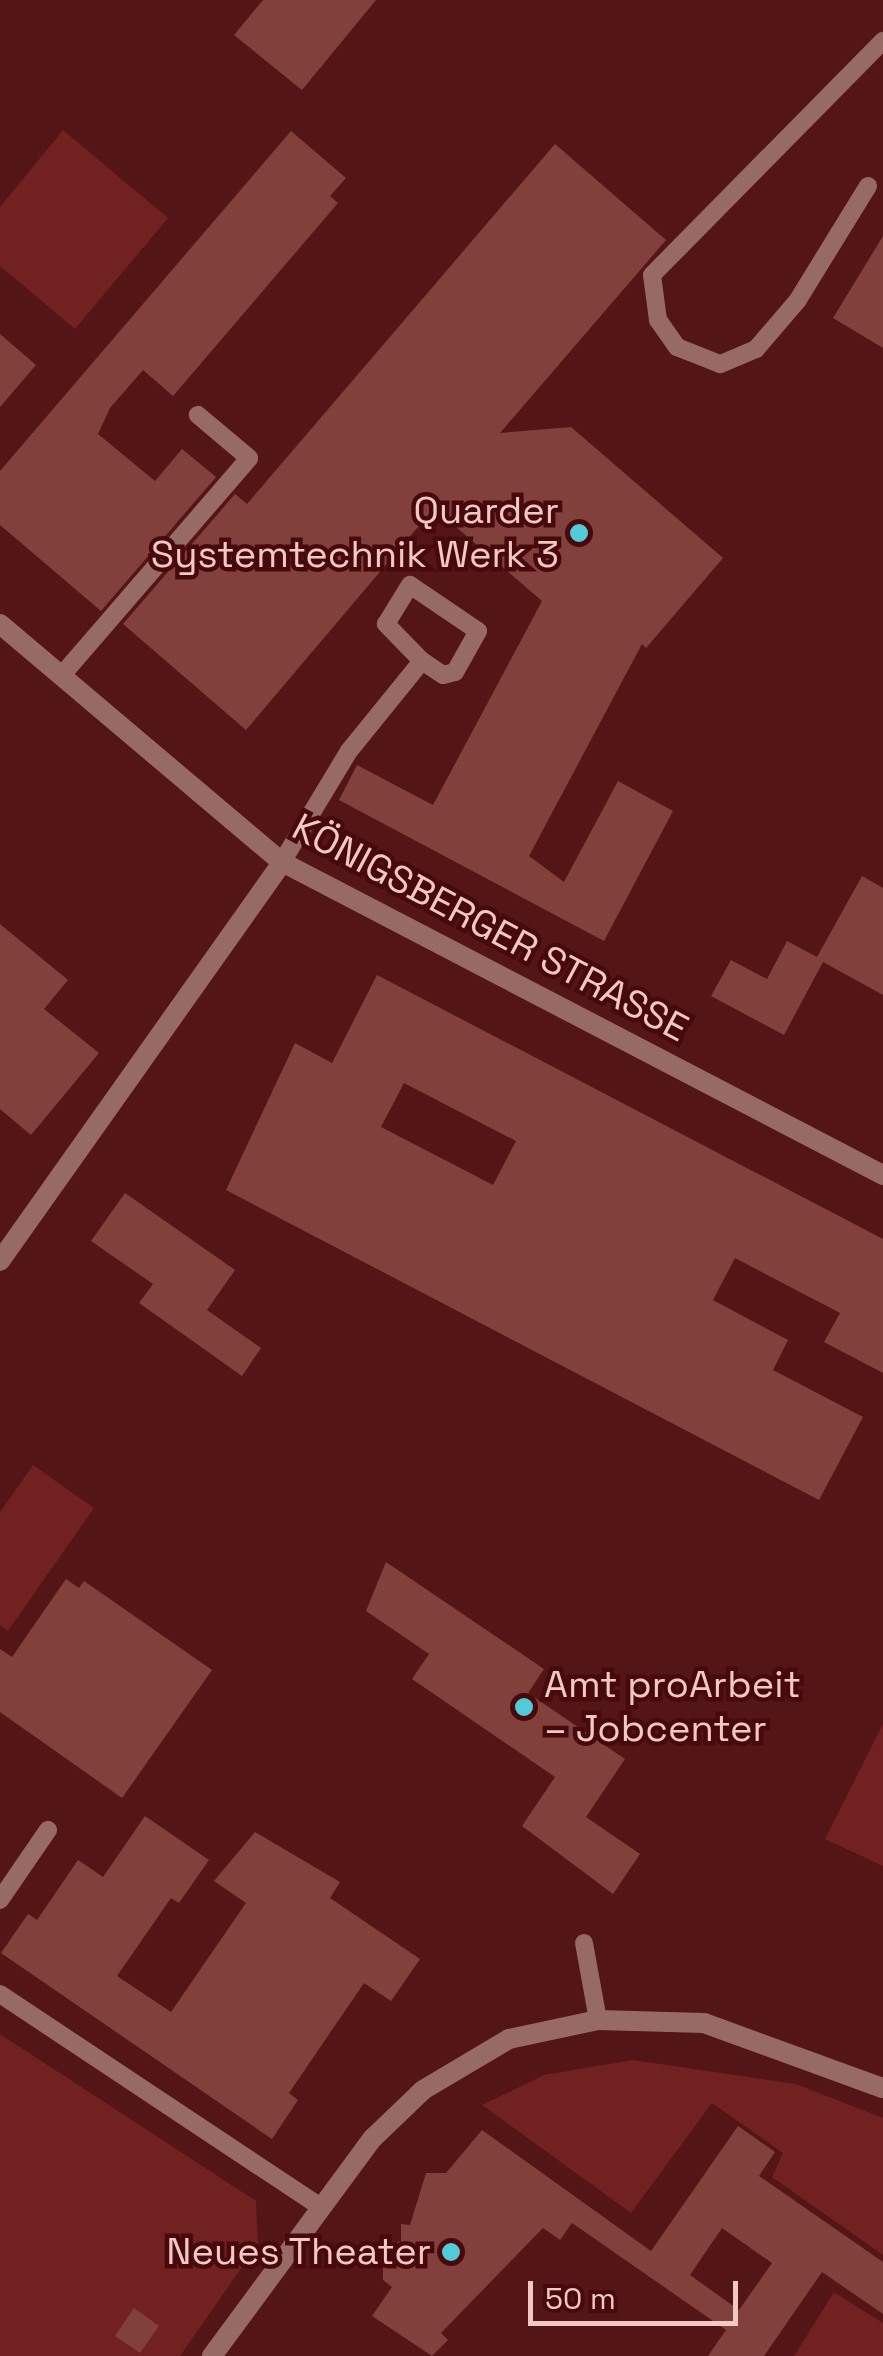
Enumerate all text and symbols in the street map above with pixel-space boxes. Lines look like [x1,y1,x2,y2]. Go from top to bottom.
place label: Quarder Systemtechnik Werk 3 [151,488,559,578]
marker: Quarder Systemtechnik Werk 3 [568,522,590,544]
street label: KÖNIGSBERGER STRASSE [285,804,695,1052]
place label: Amt proArbeit – Jobcenter [544,1662,801,1752]
marker: Amt proArbeit – Jobcenter [513,1696,535,1718]
place label: Neues Theater [165,2229,431,2275]
marker: Neues Theater [440,2241,462,2263]
scale bar [533,2261,743,2323]
text: 50 m [545,2279,616,2318]

